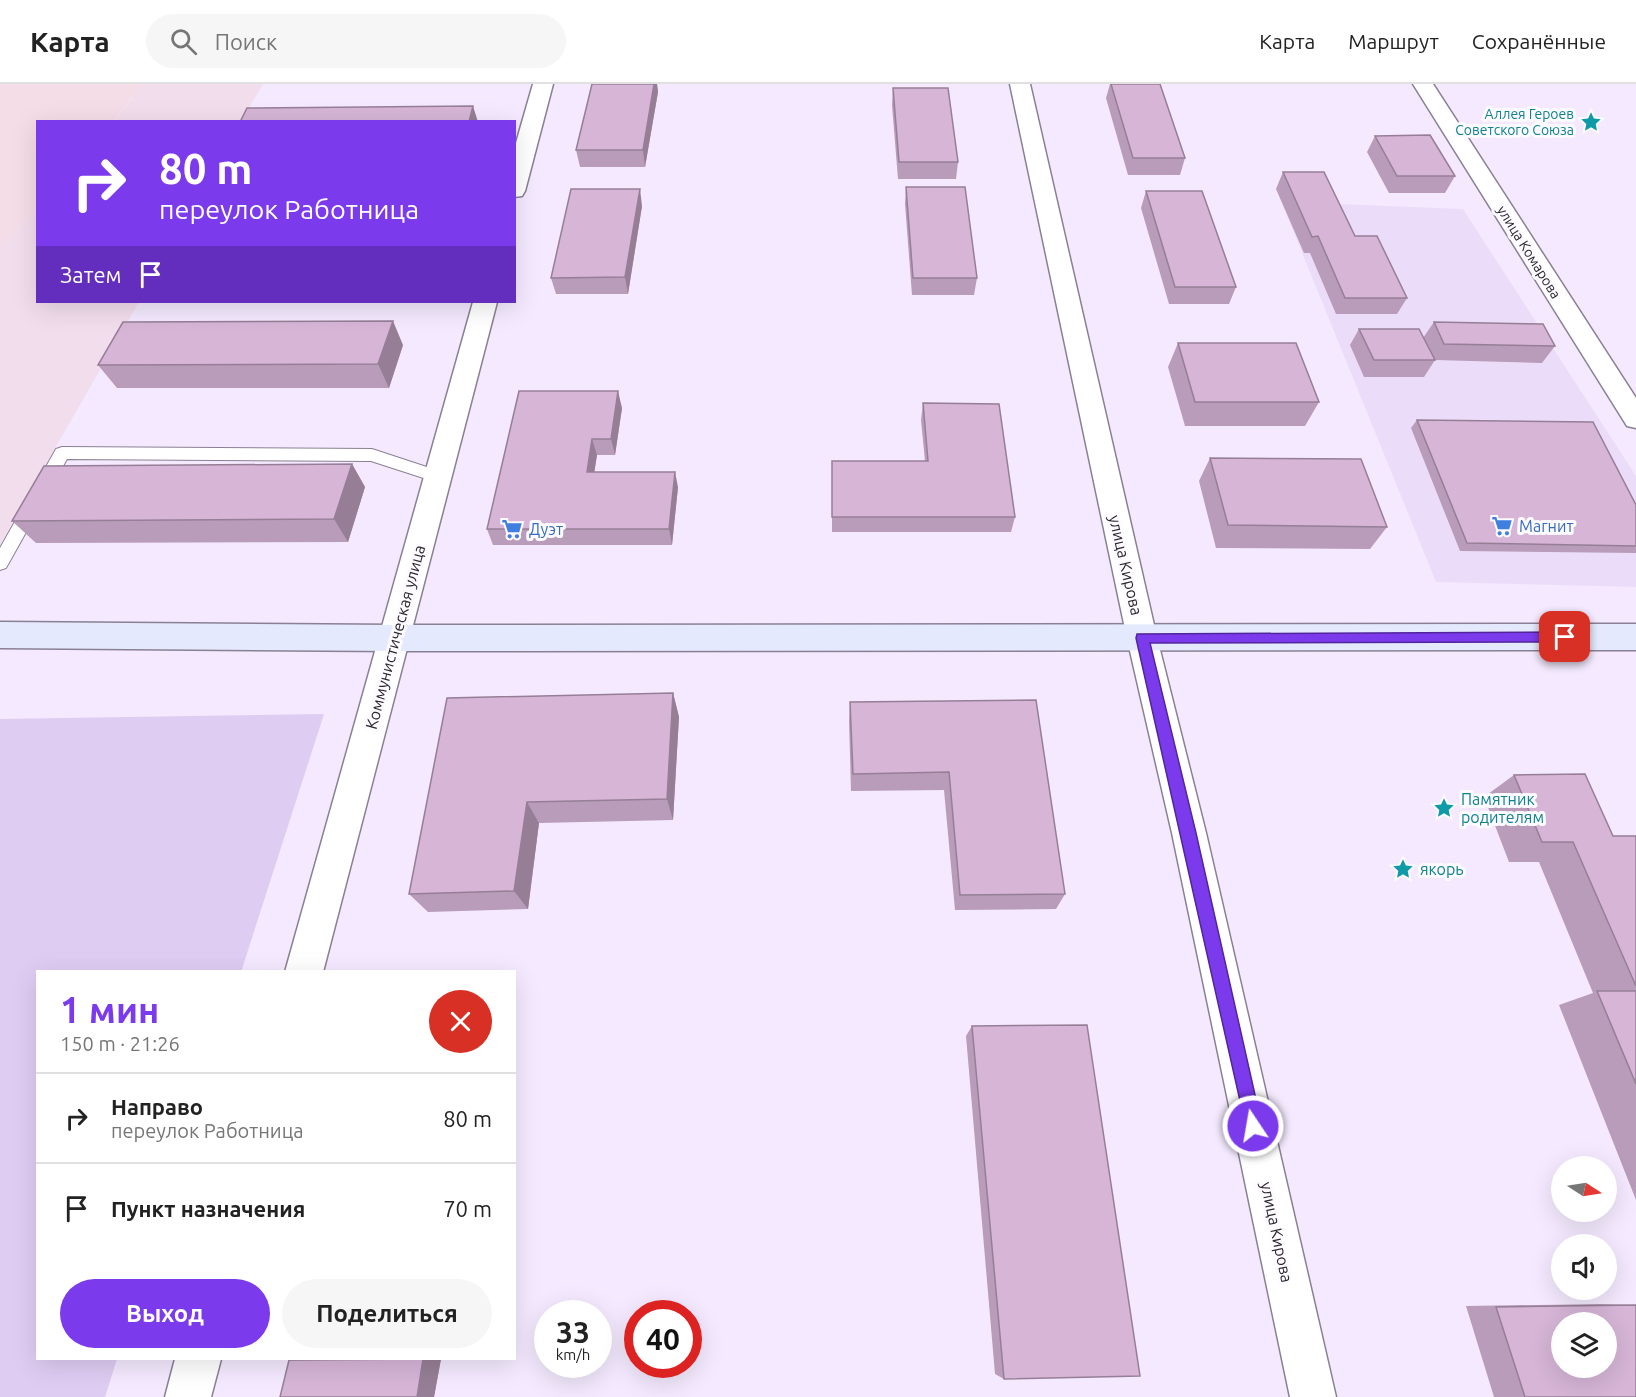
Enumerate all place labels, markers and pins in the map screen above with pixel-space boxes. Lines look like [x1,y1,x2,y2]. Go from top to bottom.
place label: Аллея Героев Советского Союза [1455,106,1574,138]
place icon: Аллея Героев Советского Союза [1579,110,1603,134]
supermarket icon: Магнит [1490,514,1514,538]
supermarket icon: Дуэт [500,517,524,541]
place label: Магнит [1519,517,1574,535]
place label: Дуэт [529,520,563,538]
pin [1539,611,1590,662]
place label: Памятник родителям [1461,790,1544,826]
place icon: Памятник родителям [1432,796,1456,820]
place icon: якорь [1391,857,1415,881]
place label: якорь [1420,860,1464,878]

